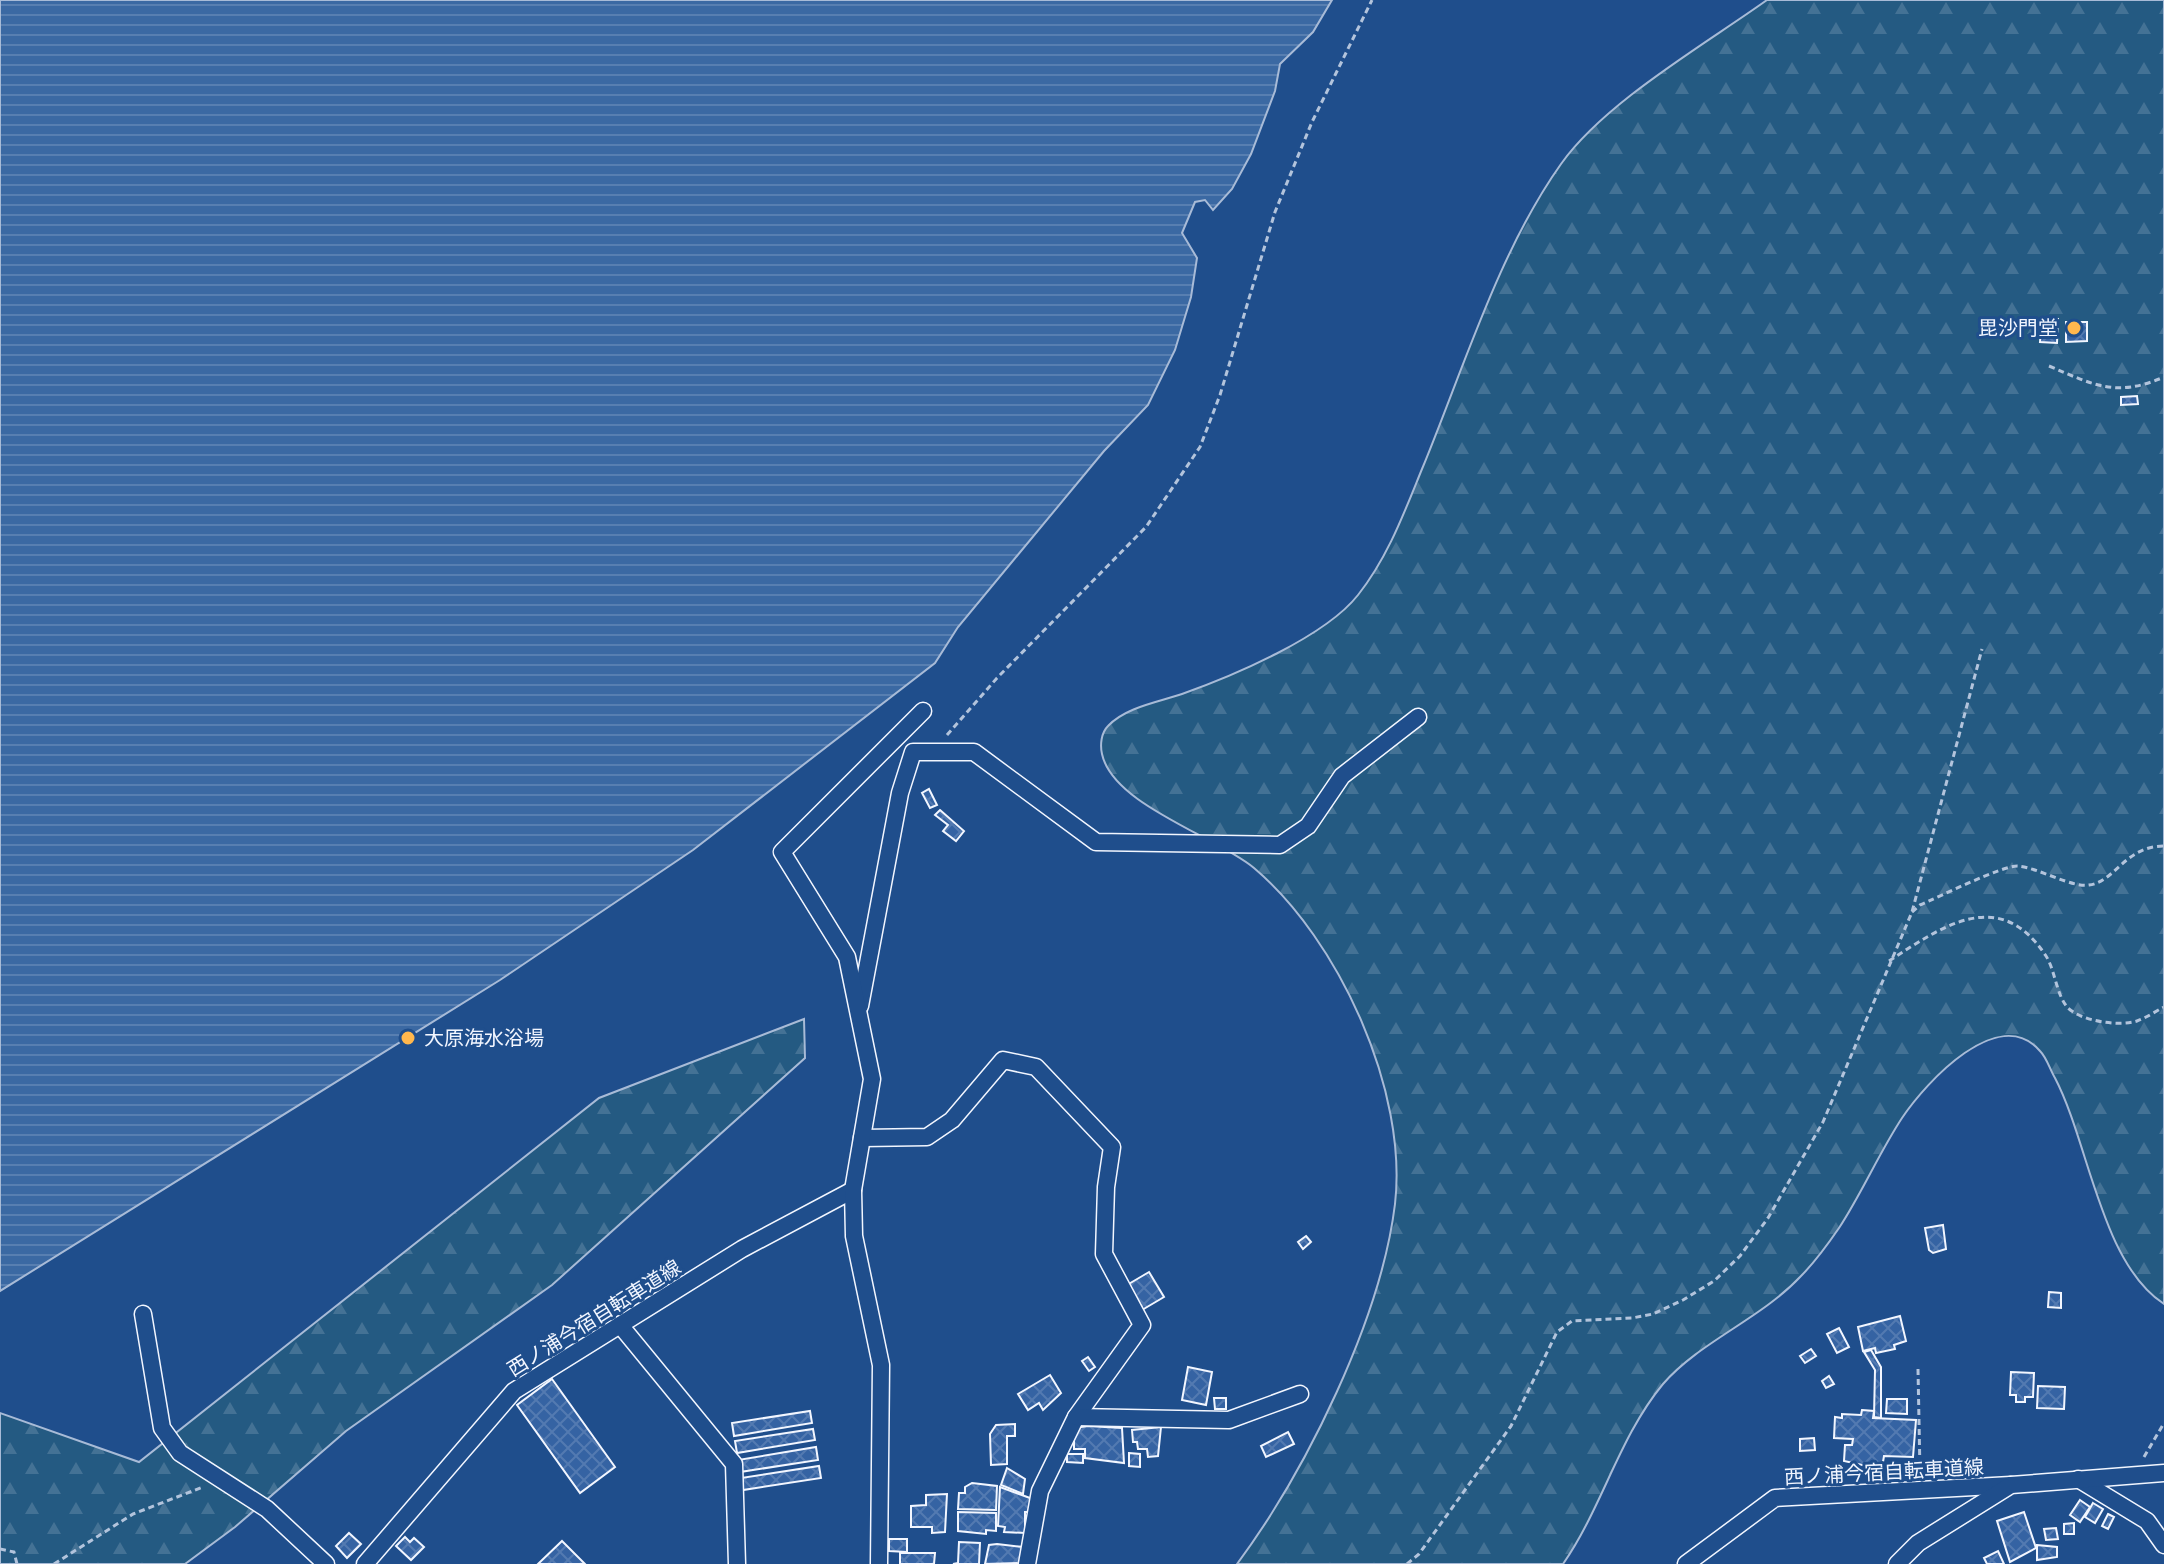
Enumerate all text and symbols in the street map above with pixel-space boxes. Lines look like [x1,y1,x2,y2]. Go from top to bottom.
place label: 毘沙門堂 [1978,314,2058,342]
marker: 毘沙門堂 [2065,319,2083,337]
place label: 大原海水浴場 [424,1024,544,1052]
marker: 大原海水浴場 [399,1029,417,1047]
street label: 西ノ浦今宿自転車道線 [502,1253,686,1383]
street label: 西ノ浦今宿自転車道線 [1783,1453,1985,1491]

